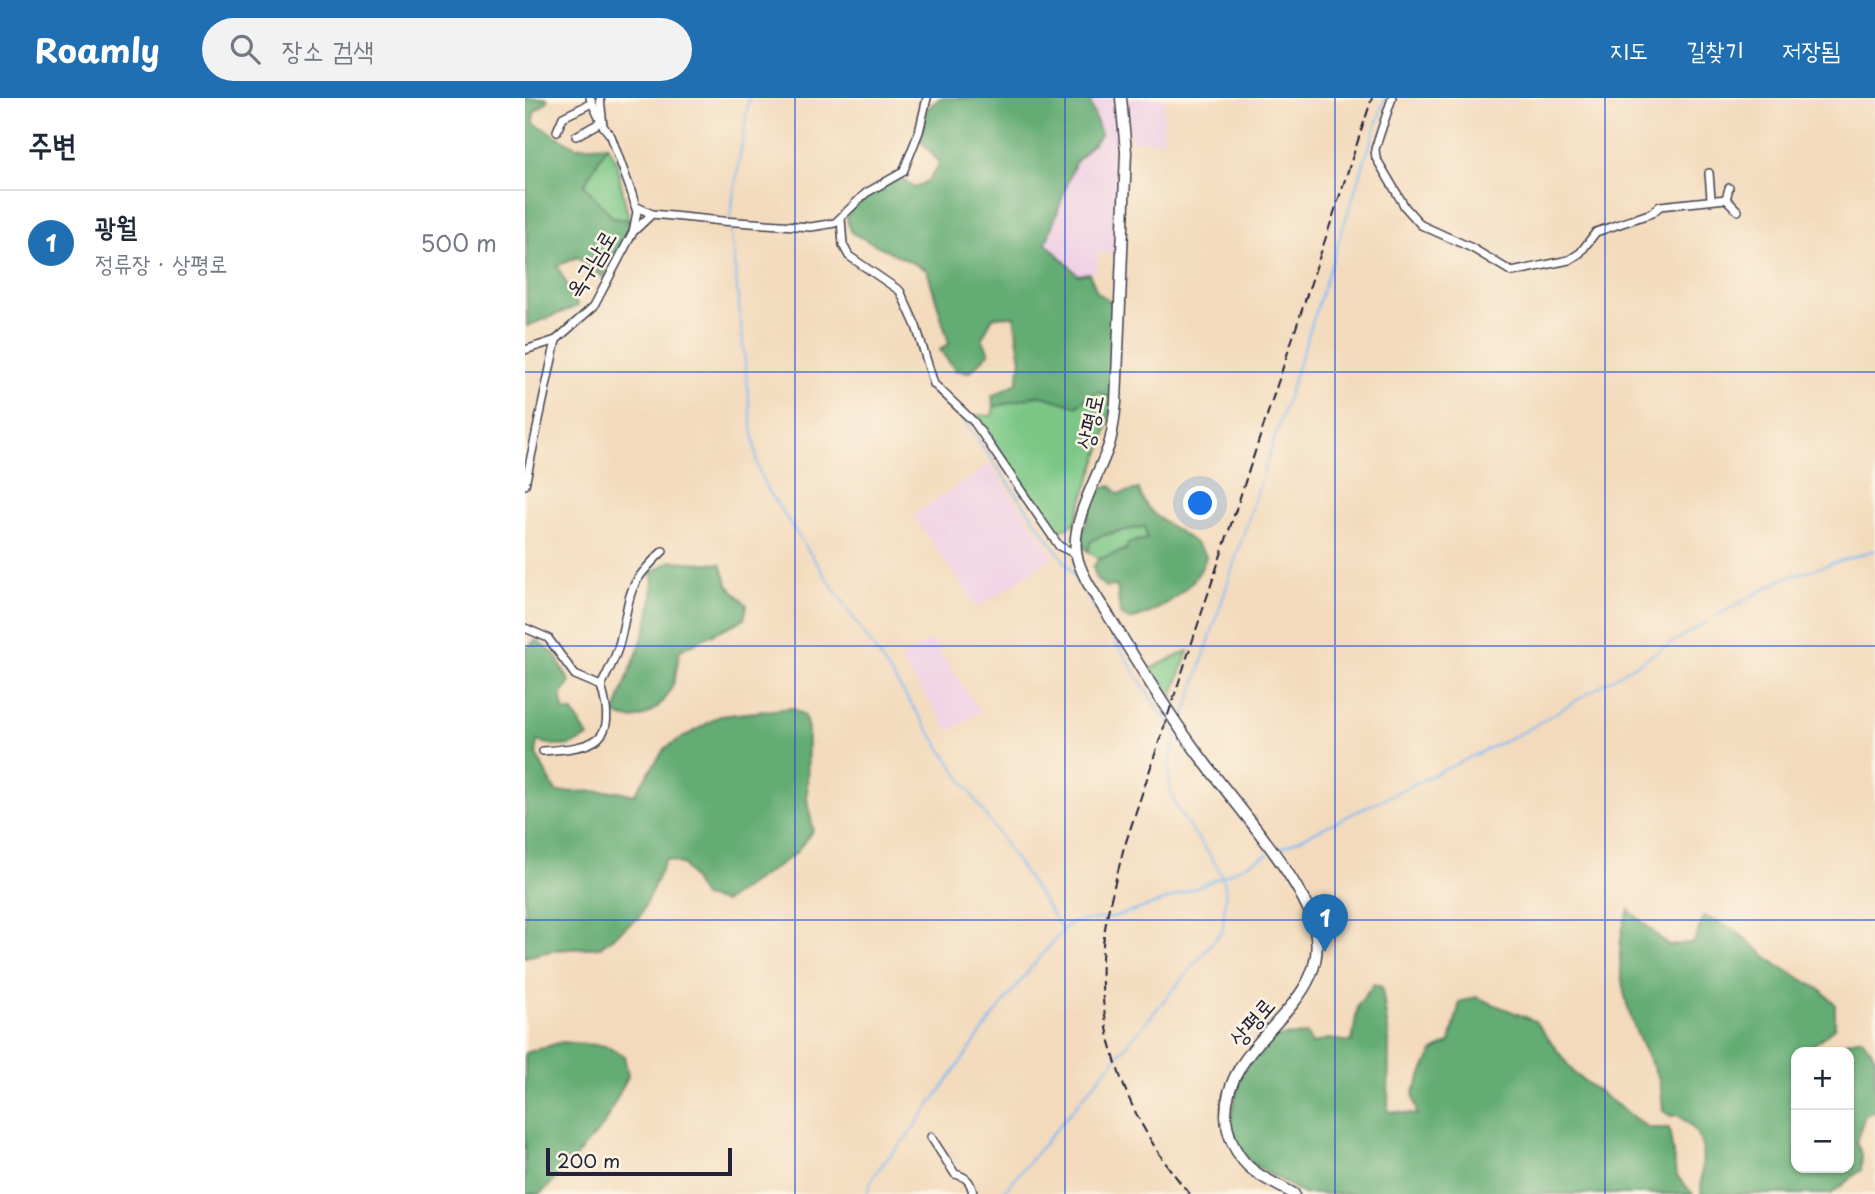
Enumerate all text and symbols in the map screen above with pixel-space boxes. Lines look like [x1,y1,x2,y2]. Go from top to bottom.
search box [202,18,692,81]
text: Roamly [35,24,160,74]
icon: search [226,30,264,68]
text: 장소 검색 [282,30,374,69]
text: 지도 [1610,31,1648,67]
text: 길찾기 [1686,31,1744,67]
text: 저장됨 [1782,31,1840,67]
text: 주변 [28,121,76,166]
text: 광월 [95,206,137,245]
street label: 옥구남로 [556,222,624,304]
text: 1 [46,225,57,260]
text: 500 m [420,225,497,260]
text: 정류장 · 상평로 [95,245,228,280]
street label: 상평로 [1066,391,1111,452]
your location [1183,486,1217,520]
pin: 1 [1302,894,1348,952]
street label: 상평로 [1219,989,1282,1053]
map controls [1791,1047,1854,1173]
button: + [1791,1047,1854,1110]
button: − [1791,1110,1854,1173]
scale bar [546,1145,731,1177]
text: 200 m [557,1146,620,1174]

